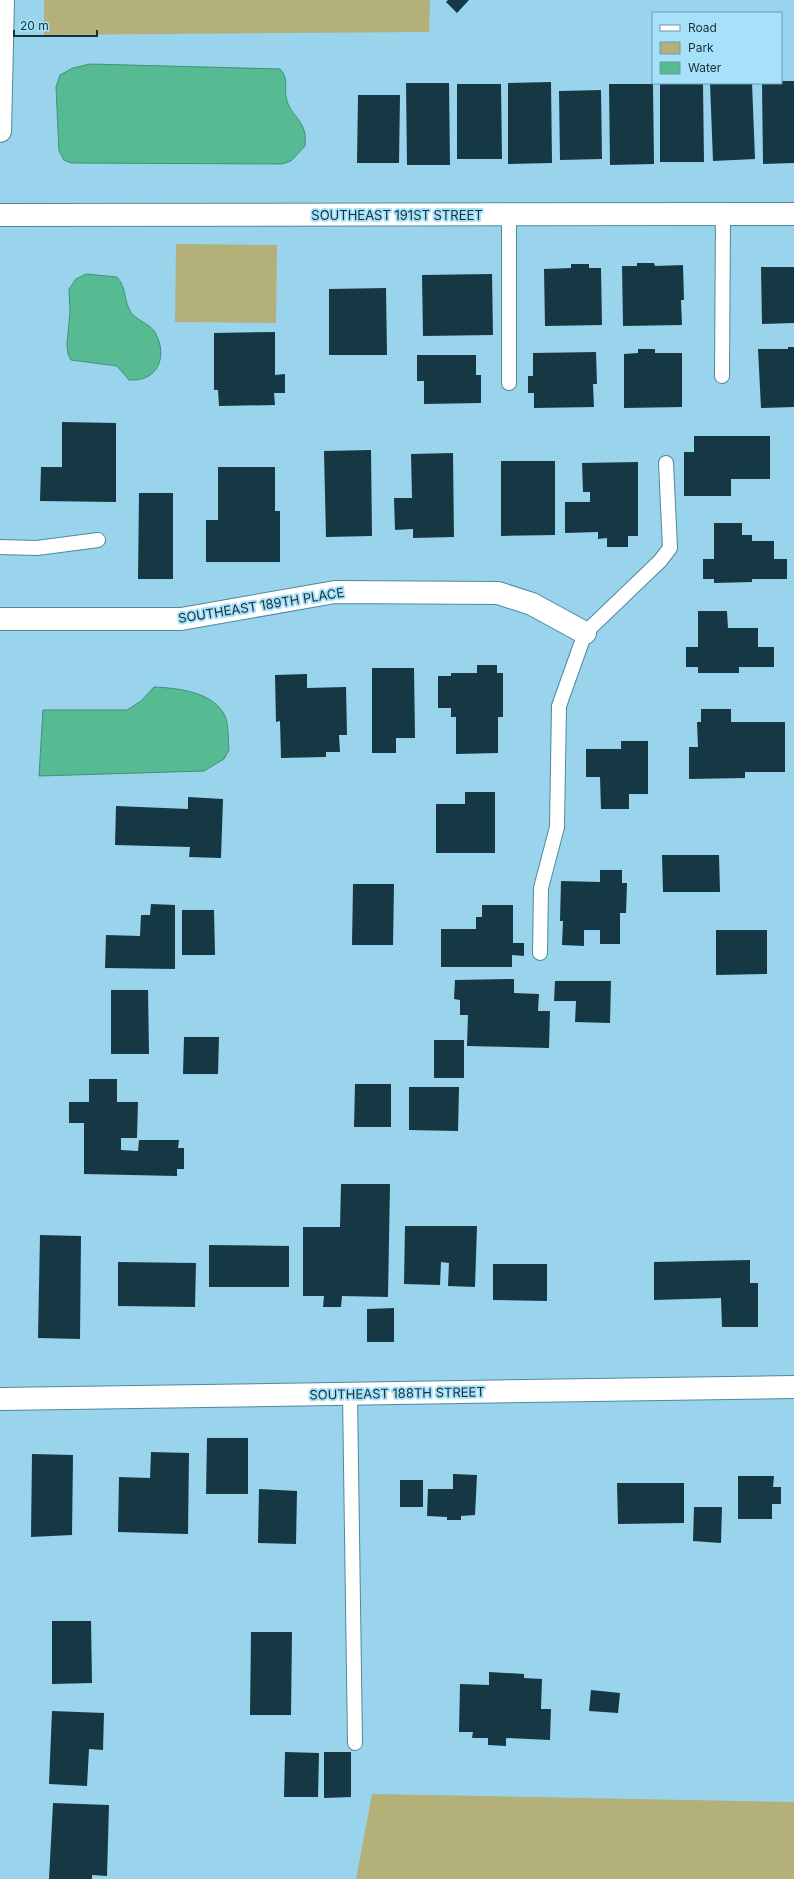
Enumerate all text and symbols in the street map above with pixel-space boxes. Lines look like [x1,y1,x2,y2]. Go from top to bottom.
scale bar [14,12,97,38]
legend [652,12,782,84]
text: 20 m [20,18,49,33]
text: Road [688,20,717,35]
text: Park [688,40,714,55]
text: Water [688,60,722,75]
street label: SOUTHEAST 191ST STREET [311,207,483,223]
street label: SOUTHEAST 189TH PLACE [177,584,345,626]
street label: SOUTHEAST 188TH STREET [309,1383,485,1403]

